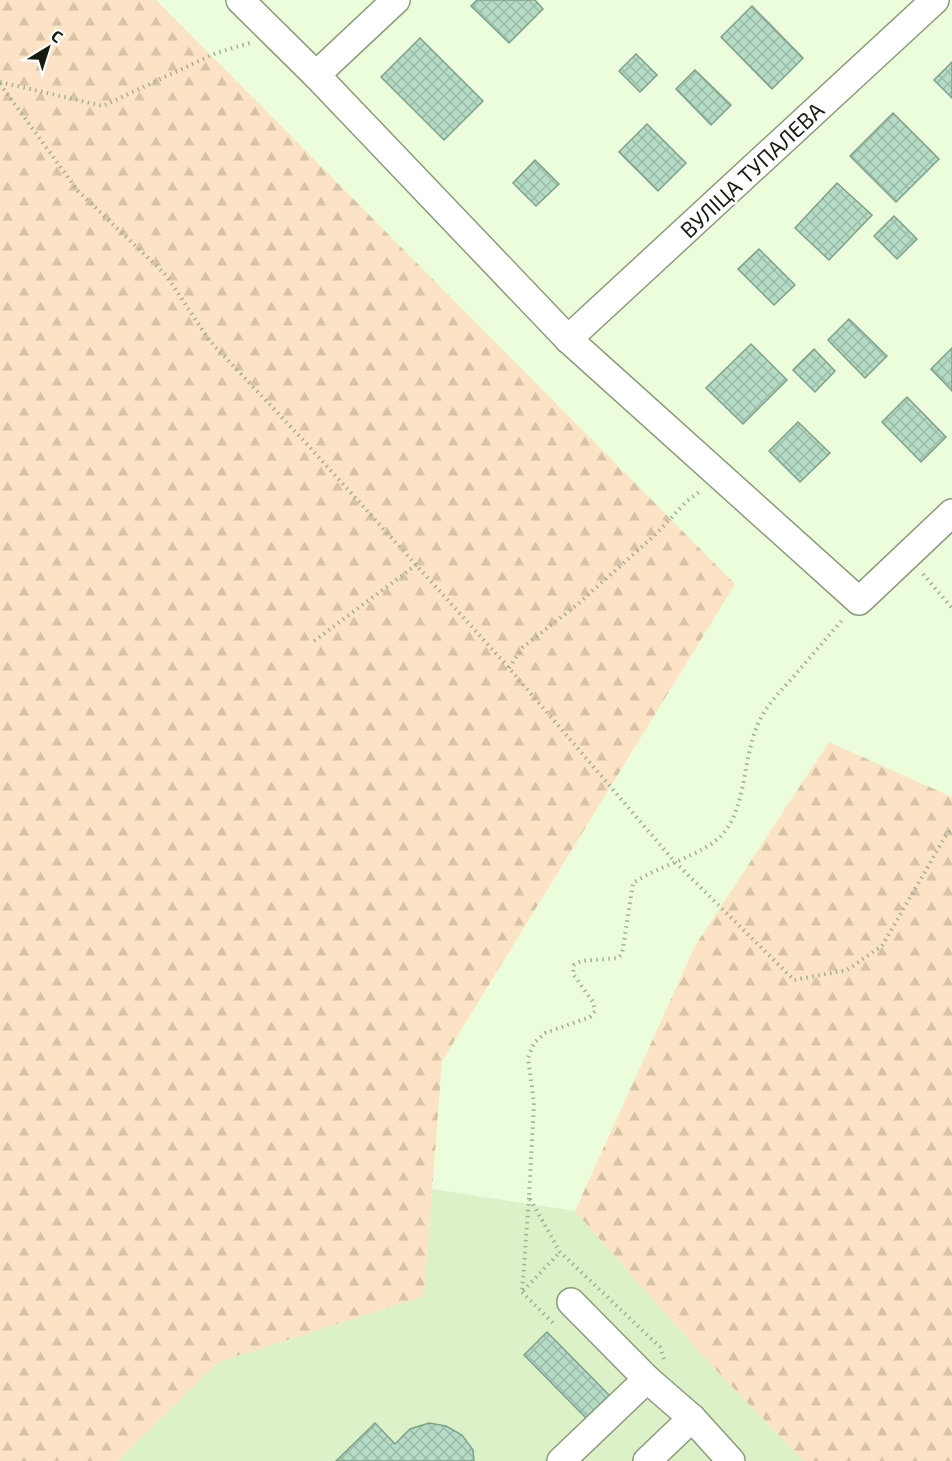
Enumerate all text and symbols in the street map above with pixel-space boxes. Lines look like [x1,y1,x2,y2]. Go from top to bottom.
north arrow [18,18,78,78]
text: С [48,25,67,46]
street label: ВУЛІЦА ТУПАЛЕВА [674,96,829,242]

